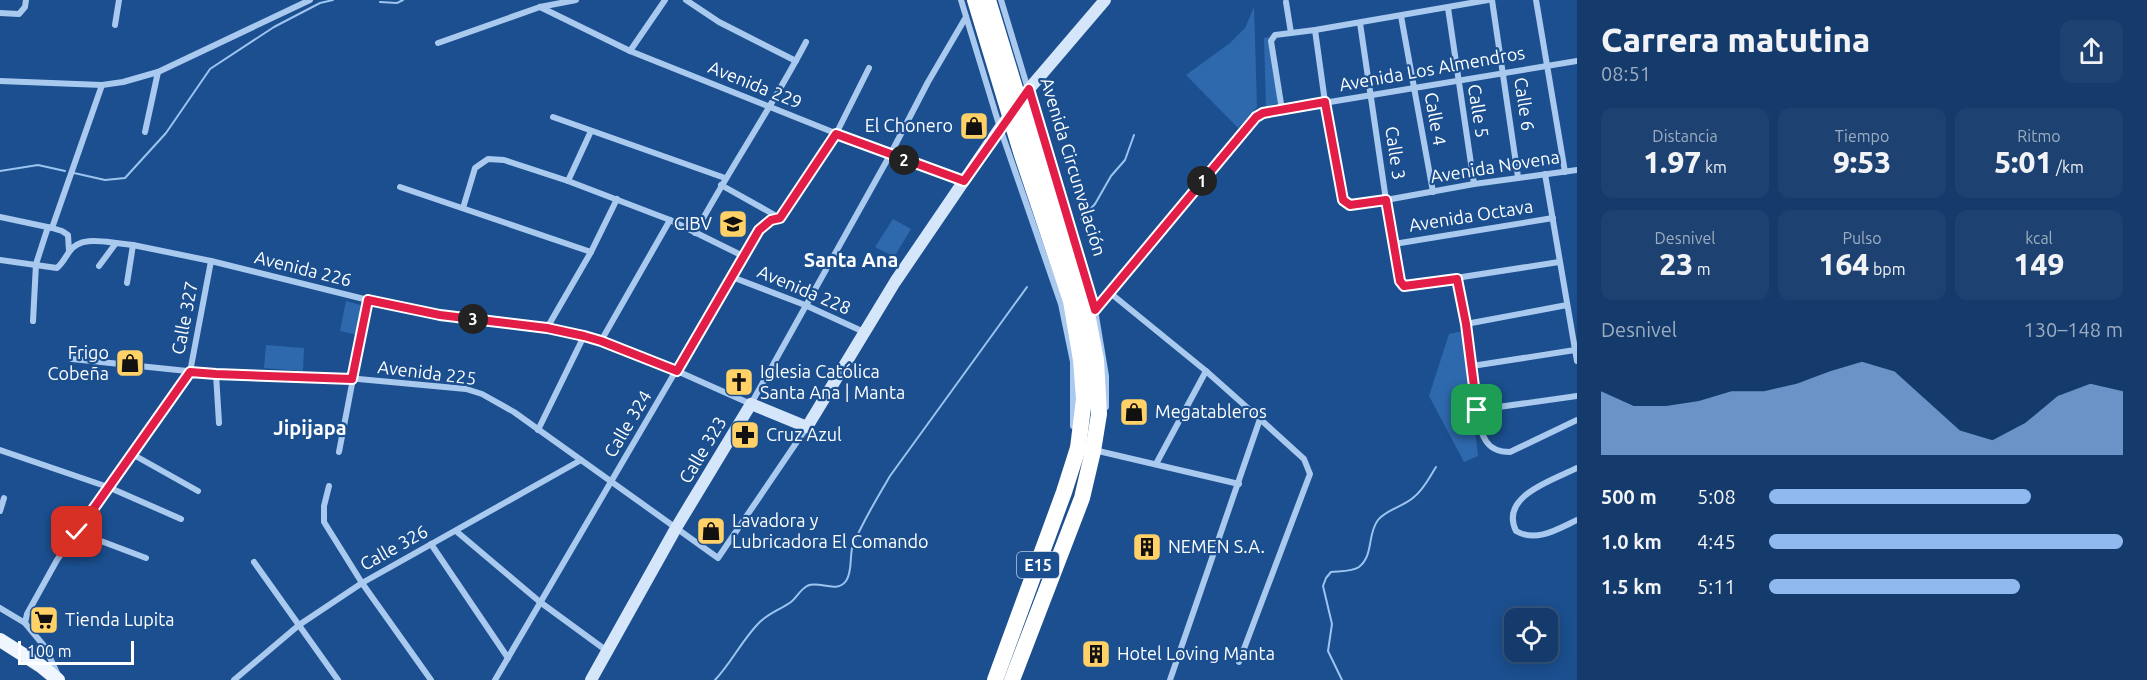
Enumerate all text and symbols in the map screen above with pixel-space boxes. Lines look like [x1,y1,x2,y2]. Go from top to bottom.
button: share [2060,20,2123,83]
text: Carrera matutina [1601,21,1870,58]
street label: Avenida Los Almendros [1337,42,1526,94]
street label: Avenida 229 [706,56,805,112]
text: 08:51 [1601,62,1651,85]
street label: Avenida Circunvalación [1037,75,1111,258]
street label: Calle 6 [1511,76,1539,132]
street label: Calle 5 [1465,83,1493,139]
street label: Calle 4 [1421,91,1451,147]
shop icon: El Chonero [958,110,990,142]
place label: El Chonero [865,115,953,135]
street label: Calle 3 [1382,125,1410,181]
text: Distancia [1652,127,1718,145]
text: Tiempo [1835,127,1889,145]
text: Ritmo [2017,127,2061,145]
pin: 2 [889,145,919,175]
text: 1.97 [1643,145,1701,179]
text: 9:53 [1833,145,1891,179]
text: 5:01 [1994,145,2052,179]
street label: Avenida Novena [1429,146,1561,186]
text: 2 [899,151,909,169]
text: km [1701,158,1727,176]
text: /km [2052,158,2084,176]
pin: 1 [1187,166,1217,196]
text: 1 [1197,172,1207,190]
street label: Avenida Octava [1407,195,1534,235]
school or university icon: CIBV [717,208,749,240]
place label: CIBV [674,213,713,233]
text: Desnivel [1655,229,1715,247]
text: Pulso [1842,229,1882,247]
text: kcal [2025,229,2053,247]
street label: Avenida 226 [253,246,354,290]
text: 23 [1659,247,1693,281]
text: 164 [1819,247,1869,281]
text: 149 [2014,247,2064,281]
district label: Santa Ana [804,248,898,271]
street label: Avenida 228 [755,260,854,318]
text: m [1693,260,1711,278]
text: bpm [1869,260,1905,278]
street label: Calle 327 [167,279,201,356]
pin: 3 [458,304,488,334]
text: 3 [468,310,478,328]
text: Desnivel [1601,318,1677,341]
text: 130–148 m [2024,318,2123,341]
place label: Frigo Cobeña [47,342,109,383]
shop icon: Frigo Cobeña [114,347,146,379]
street label: Avenida 225 [377,356,478,388]
place label: Iglesia Católica Santa Ana | Manta [760,361,905,402]
church icon: Iglesia Católica Santa Ana | Manta [723,366,755,398]
pin [1451,384,1502,435]
street label: Calle 324 [599,387,655,460]
icon: arrive [1460,393,1493,426]
shop icon: Megatableros [1118,396,1150,428]
place label: Megatableros [1155,401,1267,421]
street label: Calle 323 [674,413,730,486]
district label: Jipijapa [273,416,347,439]
pharmacy icon: Cruz Azul [729,419,761,451]
place label: Cruz Azul [766,424,842,444]
text: 500 m [1601,485,1657,508]
text: 5:08 [1697,485,1736,508]
pin [51,506,102,557]
place label: Lavadora y Lubricadora El Comando [732,510,929,551]
icon: check [60,515,93,548]
shop icon: Lavadora y Lubricadora El Comando [695,515,727,547]
street label: Calle 326 [356,520,431,574]
text: 1.0 km [1601,530,1662,553]
text: 4:45 [1697,530,1736,553]
building icon: NEMEN S.A. [1131,531,1163,563]
place label: NEMEN S.A. [1168,536,1265,556]
road number: E15 [1017,552,1059,578]
text: 1.5 km [1601,575,1662,598]
text: 5:11 [1697,575,1736,598]
supermarket icon: Tienda Lupita [28,604,60,636]
map controls [1504,608,1558,662]
button: locate [1504,608,1558,662]
place label: Tienda Lupita [65,609,175,629]
scale bar [18,638,134,666]
building icon: Hotel Loving Manta [1080,638,1112,670]
text: 100 m [27,642,72,660]
place label: Hotel Loving Manta [1117,643,1275,663]

